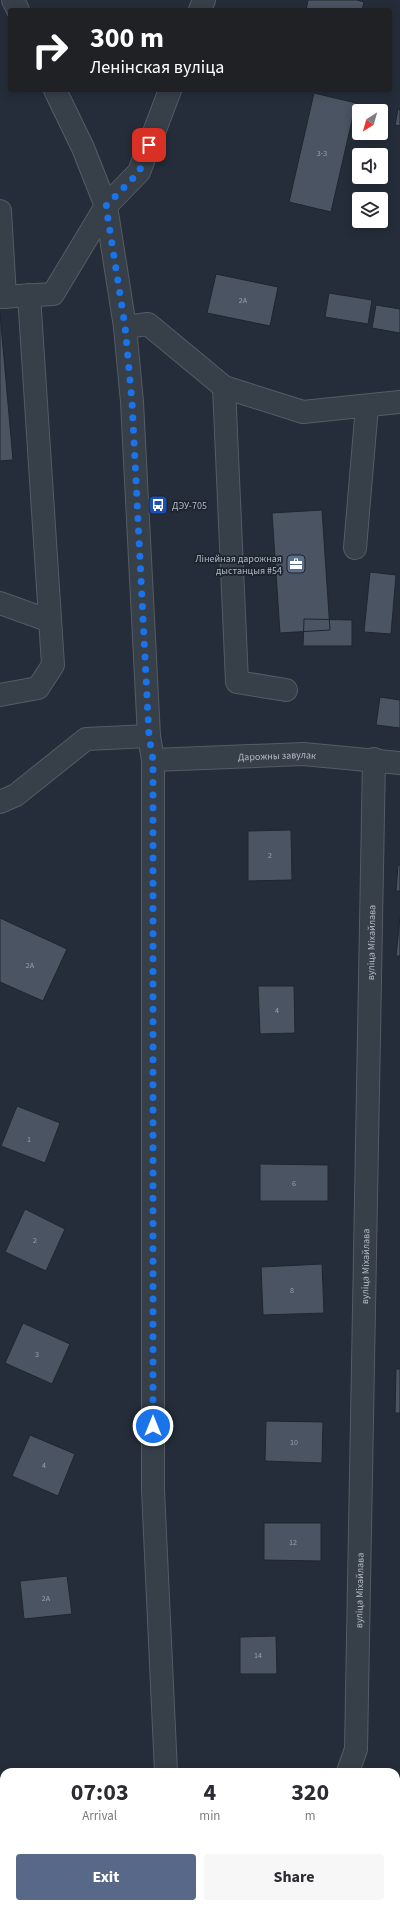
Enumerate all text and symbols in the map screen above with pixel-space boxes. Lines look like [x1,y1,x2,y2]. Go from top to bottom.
text: 300 m [90,18,164,58]
icon: right [24,24,76,76]
text: Ленінская вуліца [90,55,224,80]
north arrow [352,104,388,140]
map controls [352,104,388,228]
pin [132,128,166,162]
icon: arrive [138,134,160,156]
house number: 3-3 [317,148,327,159]
button: sound [352,148,388,184]
button: layers [352,192,388,228]
house number: 2А [239,295,248,306]
bus stop icon: ДЭУ-705 [147,494,169,516]
place label: ДЭУ-705 [172,499,207,513]
place label: Лінейная дарожная дыстанцыя #54 [195,552,282,578]
office icon: Лінейная дарожная дыстанцыя #54 [285,553,307,575]
street label: Дарожны завулак [238,748,317,765]
house number: 2 [268,850,272,861]
street label: вуліца Міхайлава [364,905,379,980]
house number: 2А [26,960,35,971]
house number: 4 [275,1005,279,1016]
house number: 1 [27,1134,31,1145]
house number: 6 [292,1178,296,1189]
street label: вуліца Міхайлава [358,1229,373,1304]
house number: 2 [33,1235,37,1246]
house number: 8 [290,1285,294,1296]
house number: 3 [35,1349,39,1360]
position arrow [132,1405,174,1447]
house number: 10 [290,1437,298,1448]
house number: 4 [42,1460,46,1471]
house number: 12 [289,1537,297,1548]
street label: вуліца Міхайлава [352,1553,368,1628]
house number: 2А [42,1593,51,1604]
house number: 14 [254,1650,262,1661]
text: 07:03 [71,1775,129,1810]
text: 4 [204,1775,216,1810]
text: 320 [291,1775,329,1810]
text: Arrival [82,1807,117,1825]
text: min [199,1807,220,1825]
text: m [305,1807,316,1825]
button: Exit [16,1854,196,1900]
button: Share [204,1854,384,1900]

